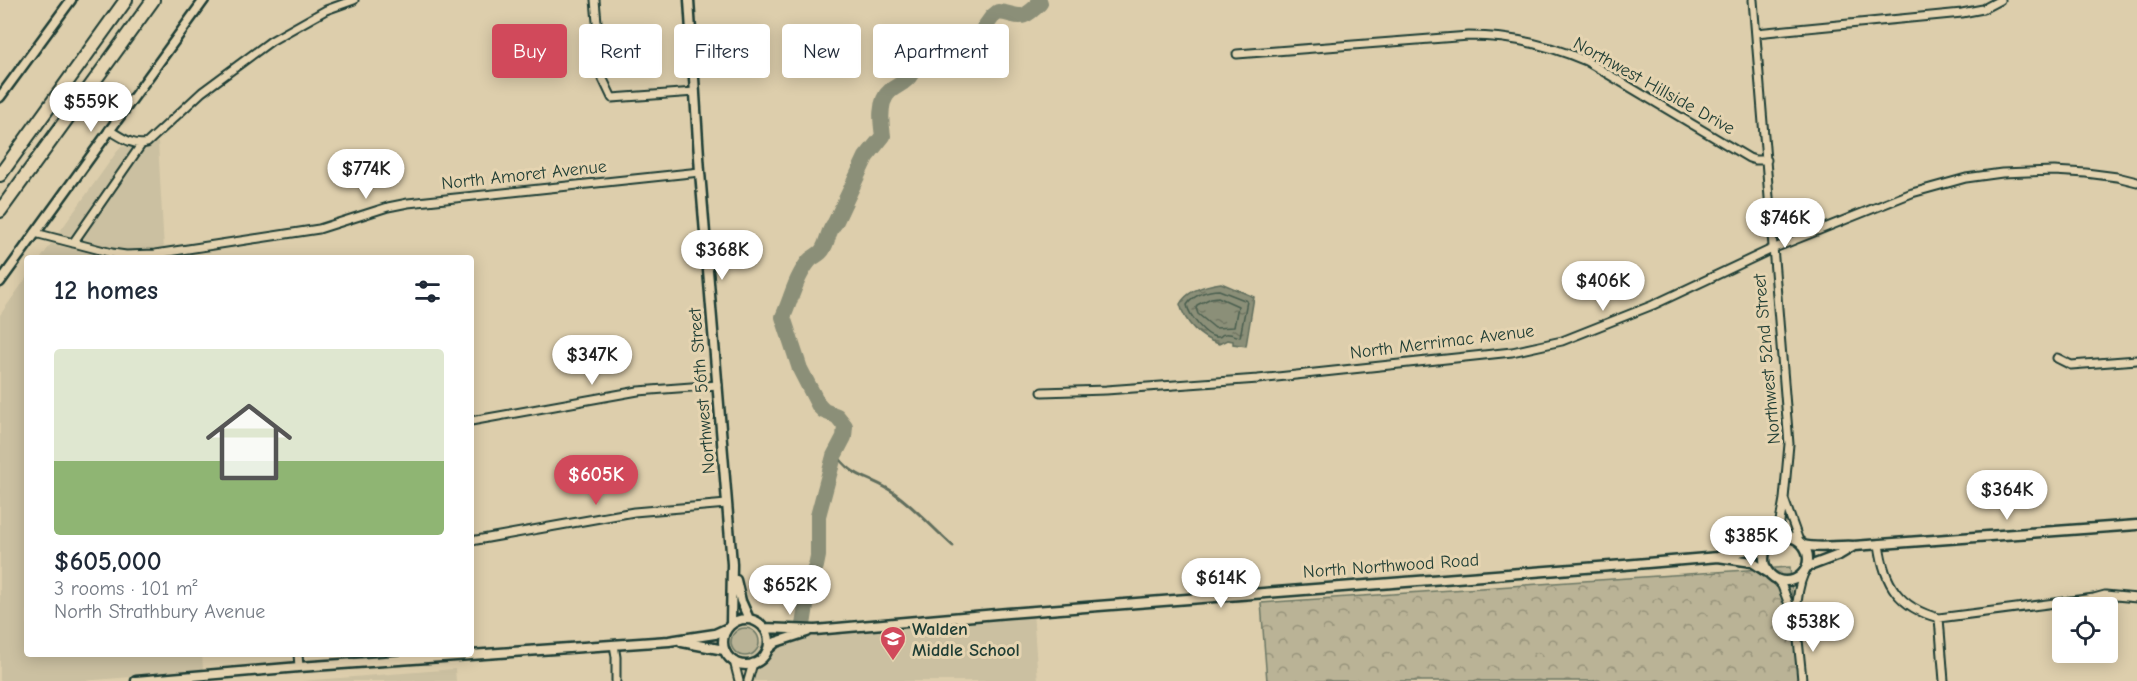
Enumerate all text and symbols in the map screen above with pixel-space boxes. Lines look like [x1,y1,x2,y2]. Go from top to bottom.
chip: Buy [492,24,567,78]
chip: Rent [579,24,662,78]
chip: Filters [674,24,770,78]
chip: New [782,24,861,78]
chip: Apartment [873,24,1009,78]
street label: Northwest Hillside Drive [1570,33,1738,139]
pin: $559K [49,82,133,133]
text: $559K [64,90,119,113]
pin: $774K [324,149,408,200]
street label: North Amoret Avenue [440,156,608,194]
text: $774K [341,157,391,180]
pin: $746K [1743,198,1827,249]
text: $746K [1760,206,1810,229]
pin: $368K [680,230,764,281]
text: $368K [695,238,749,261]
pin: $406K [1561,261,1645,312]
text: $406K [1576,269,1630,292]
street label: Northwest 52nd Street [1749,272,1785,445]
icon: filters [411,275,444,308]
text: 12 homes [54,276,158,306]
street label: Northwest 56th Street [684,306,720,475]
street label: North Merrimac Avenue [1349,320,1535,364]
pin: $347K [550,335,634,386]
text: $347K [566,343,618,366]
icon: home [195,388,303,496]
pin: $605K [554,455,638,506]
text: $605K [568,463,624,486]
pin: $364K [1965,470,2049,521]
text: $364K [1981,478,2034,501]
pin: $385K [1709,516,1793,567]
text: $385K [1724,524,1778,547]
text: $605,000 [54,547,162,577]
street label: North Northwood Road [1302,549,1480,583]
pin: $614K [1179,558,1263,609]
pin: $652K [748,565,832,616]
text: $614K [1196,566,1246,589]
text: $652K [763,573,817,596]
text: 3 rooms · 101 m² [54,577,198,600]
map controls [2052,597,2118,663]
button: locate [2052,597,2118,663]
text: North Strathbury Avenue [54,600,265,623]
pin: $538K [1771,602,1855,653]
text: $538K [1786,610,1840,633]
place label: Walden Middle School [912,619,1020,661]
school or university icon: Walden Middle School [878,624,908,662]

